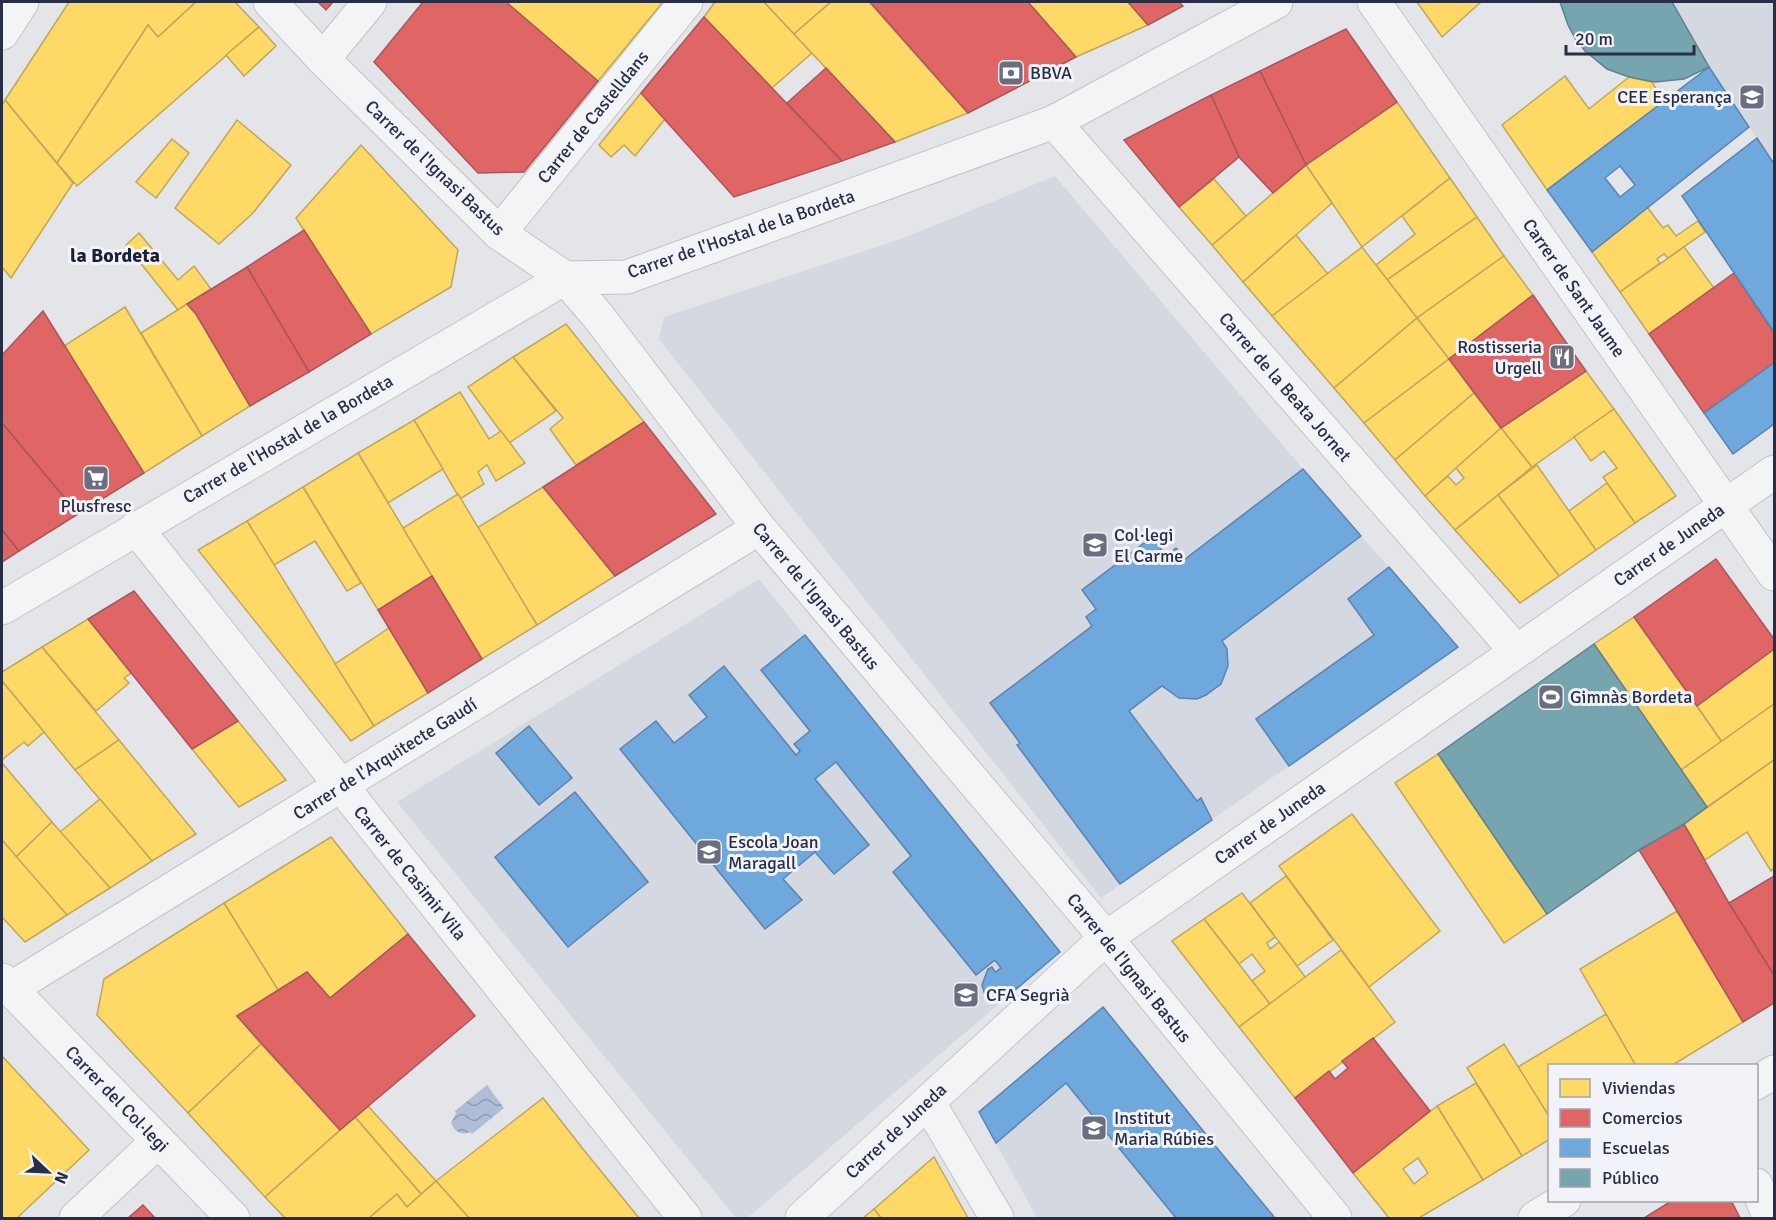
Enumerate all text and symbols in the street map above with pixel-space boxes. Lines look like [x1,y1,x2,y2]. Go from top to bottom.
scale bar [1566,18,1694,56]
text: 20 m [1575,28,1613,50]
street label: Carrer de Castelldans [533,46,653,188]
bank icon: BBVA [996,58,1026,88]
place label: BBVA [1030,62,1072,84]
school or university icon: CEE Esperança [1737,82,1767,112]
place label: CEE Esperança [1617,86,1732,108]
street label: Carrer de l'Ignasi Bastus [361,96,510,241]
street label: Carrer de l'Hostal de la Bordeta [624,185,858,283]
street label: Carrer de Sant Jaume [1518,215,1630,361]
district label: la Bordeta [70,243,160,268]
street label: Carrer de la Beata Jornet [1214,308,1356,466]
place label: Rostisseria Urgell [1457,336,1542,379]
restaurant icon: Rostisseria Urgell [1547,342,1577,372]
street label: Carrer de l'Hostal de la Bordeta [179,370,397,508]
supermarket icon: Plusfresc [81,463,111,493]
place label: Plusfresc [60,495,132,517]
street label: Carrer de Juneda [1609,499,1729,591]
street label: Carrer de l'Ignasi Bastus [748,518,884,674]
place label: Col·legi El Carme [1114,524,1183,567]
school or university icon: Col·legi El Carme [1080,530,1110,560]
sports icon: Gimnàs Bordeta [1536,682,1566,712]
place label: Gimnàs Bordeta [1570,686,1692,708]
street label: Carrer de l'Arquitecte Gaudí [289,693,481,825]
street label: Carrer de Juneda [1210,777,1330,869]
street label: Carrer de Casimir Vila [349,801,471,945]
place label: Escola Joan Maragall [728,831,819,874]
school or university icon: Escola Joan Maragall [694,837,724,867]
street label: Carrer de l'Ignasi Bastus [1062,889,1196,1047]
school or university icon: CFA Segrià [951,980,981,1010]
place label: CFA Segrià [986,984,1070,1006]
street label: Carrer del Col·legi [61,1041,173,1157]
legend [1548,1064,1758,1202]
text: Viviendas [1602,1077,1675,1099]
street label: Carrer de Juneda [841,1079,951,1183]
place label: Institut Maria Rúbies [1114,1107,1214,1150]
text: Comercios [1602,1107,1683,1129]
school or university icon: Institut Maria Rúbies [1079,1113,1109,1143]
text: Escuelas [1602,1137,1670,1159]
north arrow [18,1142,78,1202]
text: Público [1602,1167,1659,1189]
text: N [50,1168,72,1187]

